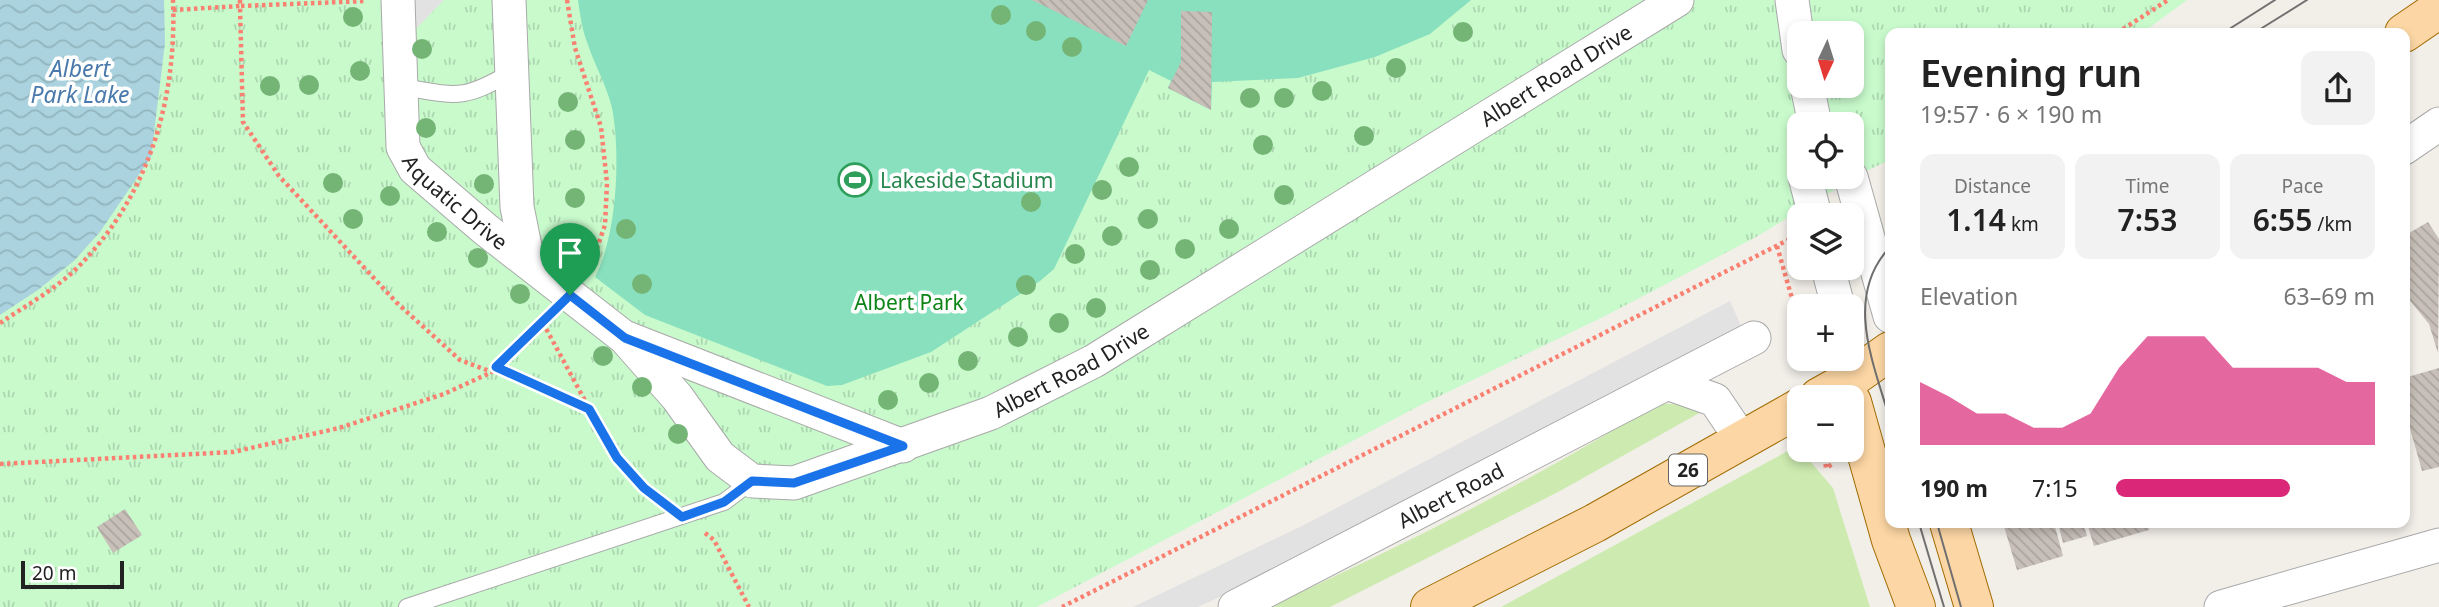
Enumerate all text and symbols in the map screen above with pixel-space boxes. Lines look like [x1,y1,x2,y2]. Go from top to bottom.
street label: Albert Road Drive [1475,17,1637,133]
north arrow [1787,21,1864,98]
map controls [1787,21,1864,462]
text: Evening run [1920,46,2142,98]
button: share [2301,51,2375,125]
water label: Albert Park Lake [30,52,130,110]
text: 19:57 · 6 × 190 m [1920,98,2102,130]
button: locate [1787,112,1864,189]
street label: Aquatic Drive [396,150,514,256]
sports icon: Lakeside Stadium [836,161,874,199]
place label: Lakeside Stadium [880,166,1053,194]
text: Distance [1954,173,2031,199]
text: Time [2126,173,2169,199]
text: Pace [2282,173,2324,199]
text: 1.14 [1946,199,2006,240]
text: 7:53 [2118,199,2177,240]
text: 6:55 [2253,199,2312,240]
button: layers [1787,203,1864,280]
text: km [2006,211,2039,237]
text: /km [2312,211,2352,237]
pin [540,223,600,295]
icon: arrive [551,234,589,272]
text: Elevation [1920,280,2018,312]
text: 63–69 m [2283,280,2375,312]
park label: Albert Park [854,288,965,316]
button: + [1787,294,1864,371]
street label: Albert Road Drive [988,316,1154,424]
button: − [1787,385,1864,462]
road number: 26 [1669,454,1707,485]
street label: Albert Road [1393,456,1509,534]
text: 190 m [1920,472,1988,504]
text: 7:15 [2032,472,2078,504]
scale bar [21,558,124,590]
text: 20 m [32,560,76,586]

